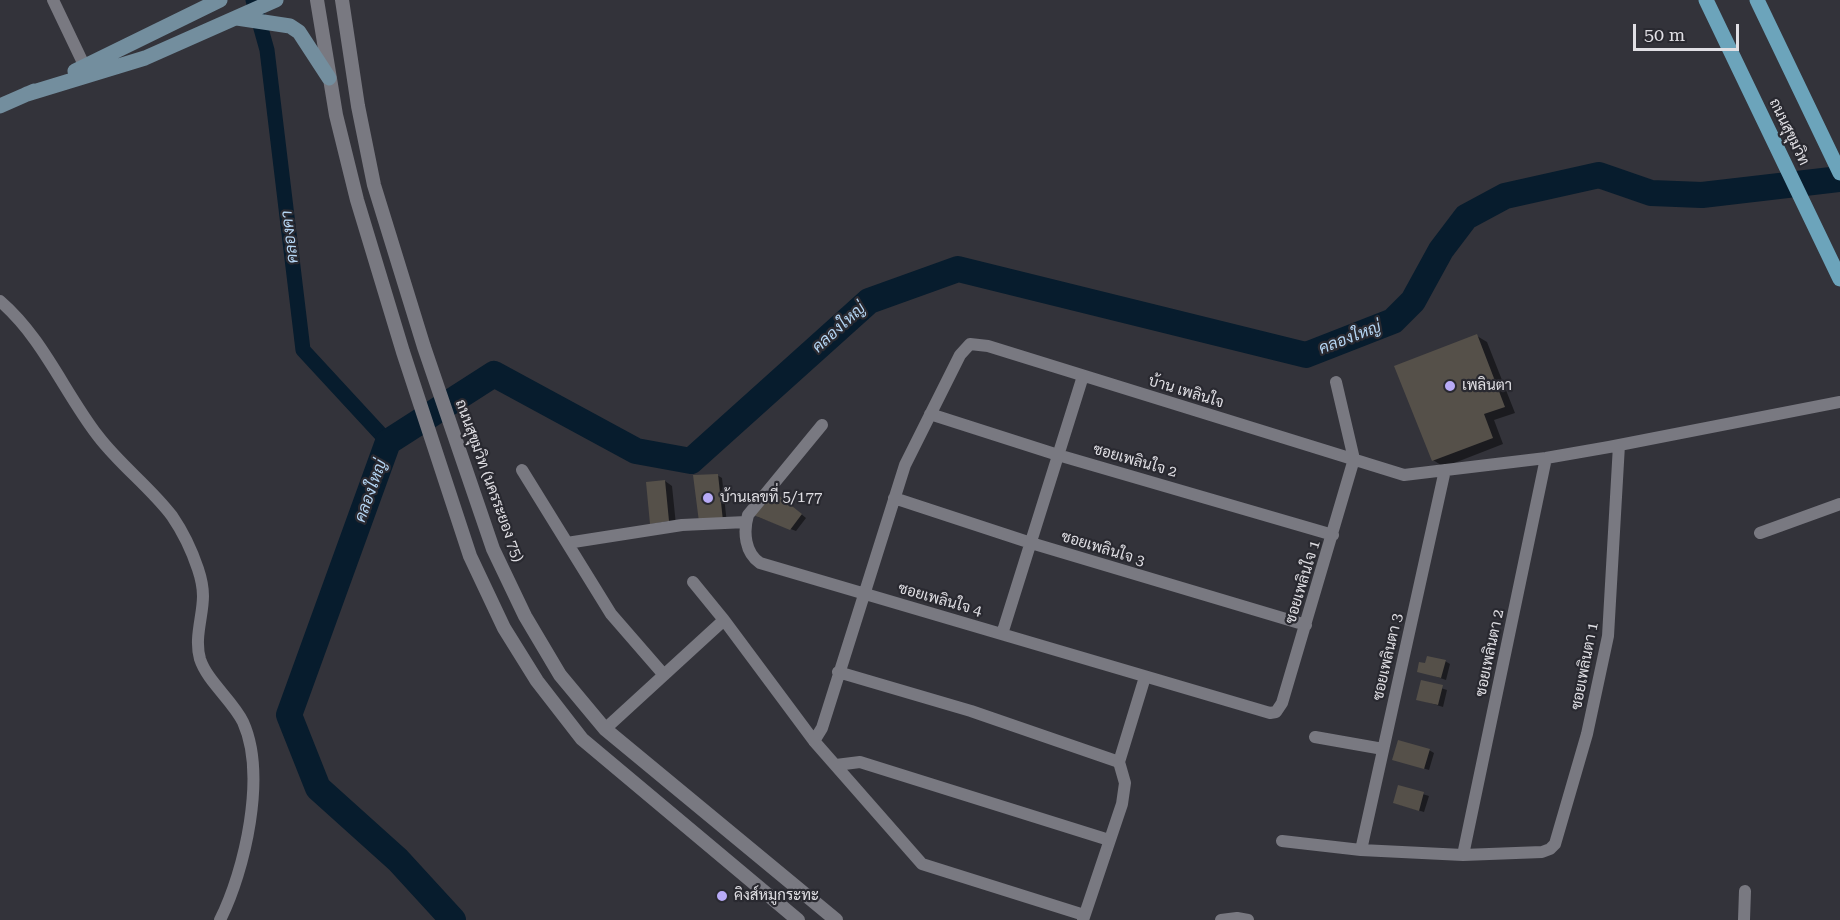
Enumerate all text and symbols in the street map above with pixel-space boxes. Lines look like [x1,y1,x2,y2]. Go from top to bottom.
scale bar [1636,12,1742,50]
text: 50 m [1644,24,1685,45]
street label: ถนนสุขุมวิท [1765,96,1813,168]
water label: คลองคา [277,210,303,264]
water label: คลองใหญ่ [808,299,870,357]
water label: คลองใหญ่ [1316,317,1384,359]
street label: บ้าน เพลินใจ [1146,372,1226,412]
place label: เพลินตา [1462,377,1512,395]
marker: เพลินตา [1443,379,1457,393]
street label: ถนนสุขุมวิท (นครระยอง 75) [451,397,527,565]
street label: ซอยเพลินใจ 2 [1091,440,1179,482]
water label: คลองใหญ่ [351,457,391,525]
place label: บ้านเลขที่ 5/177 [720,489,822,507]
marker: บ้านเลขที่ 5/177 [701,491,715,505]
street label: ซอยเพลินใจ 3 [1059,528,1147,570]
street label: ซอยเพลินใจ 1 [1282,538,1324,626]
street label: ซอยเพลินใจ 4 [896,579,984,621]
street label: ซอยเพลินตา 2 [1472,608,1508,698]
street label: ซอยเพลินตา 3 [1369,612,1407,702]
street label: ซอยเพลินตา 1 [1568,621,1602,711]
place label: คิงส์หมูกระทะ [734,887,819,905]
marker: คิงส์หมูกระทะ [715,889,729,903]

